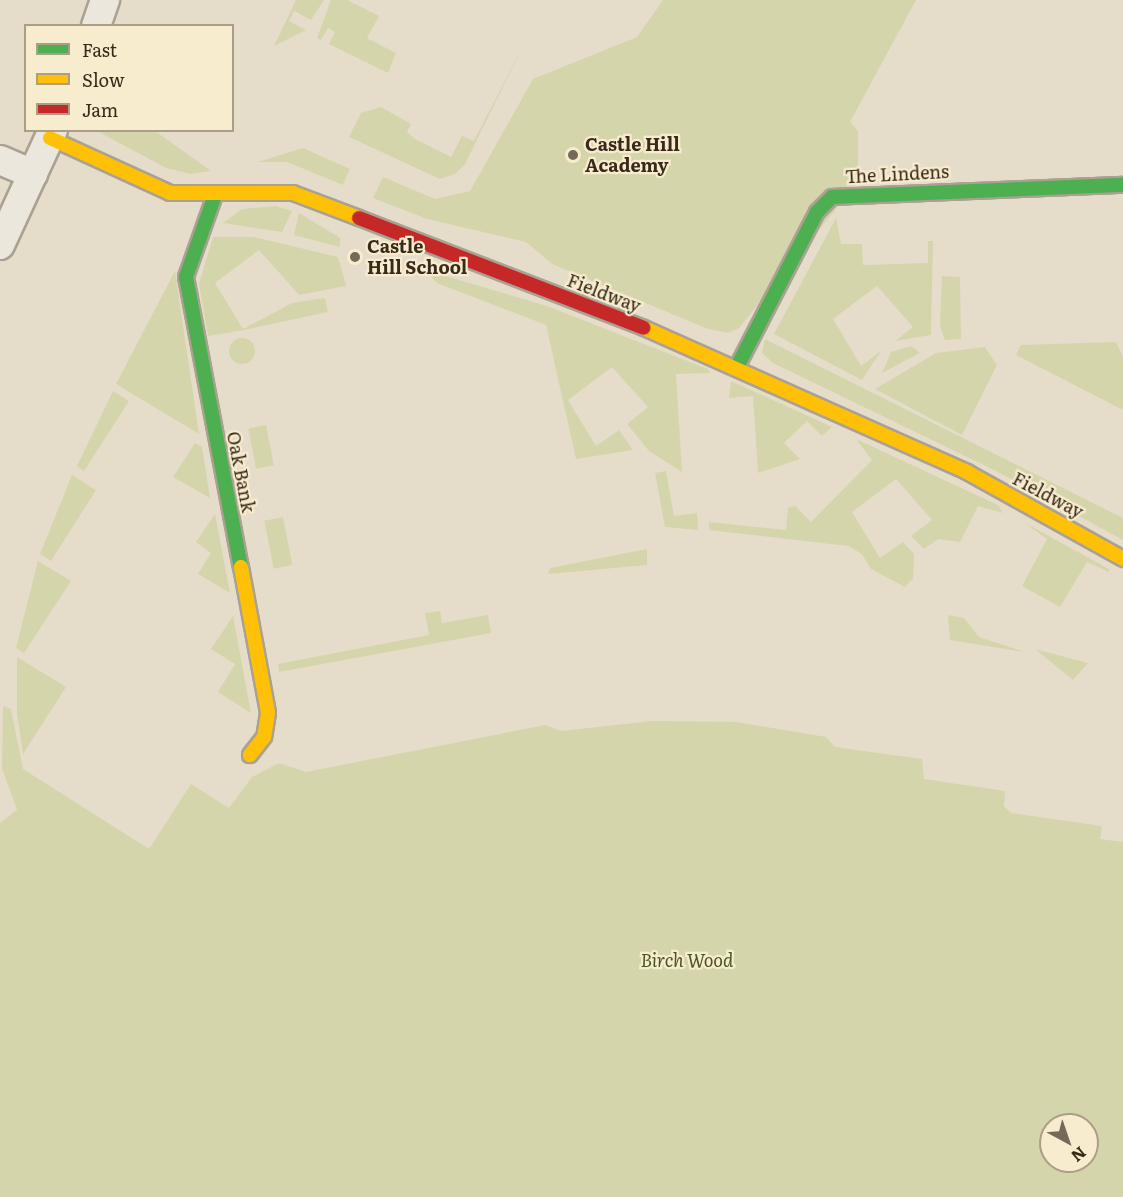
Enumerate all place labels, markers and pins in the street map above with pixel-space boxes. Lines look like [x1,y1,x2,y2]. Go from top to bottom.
place label: Castle Hill Academy [585,134,680,176]
marker: Castle Hill Academy [566,148,580,162]
place label: Castle Hill School [367,236,467,278]
marker: Castle Hill School [348,250,362,264]

